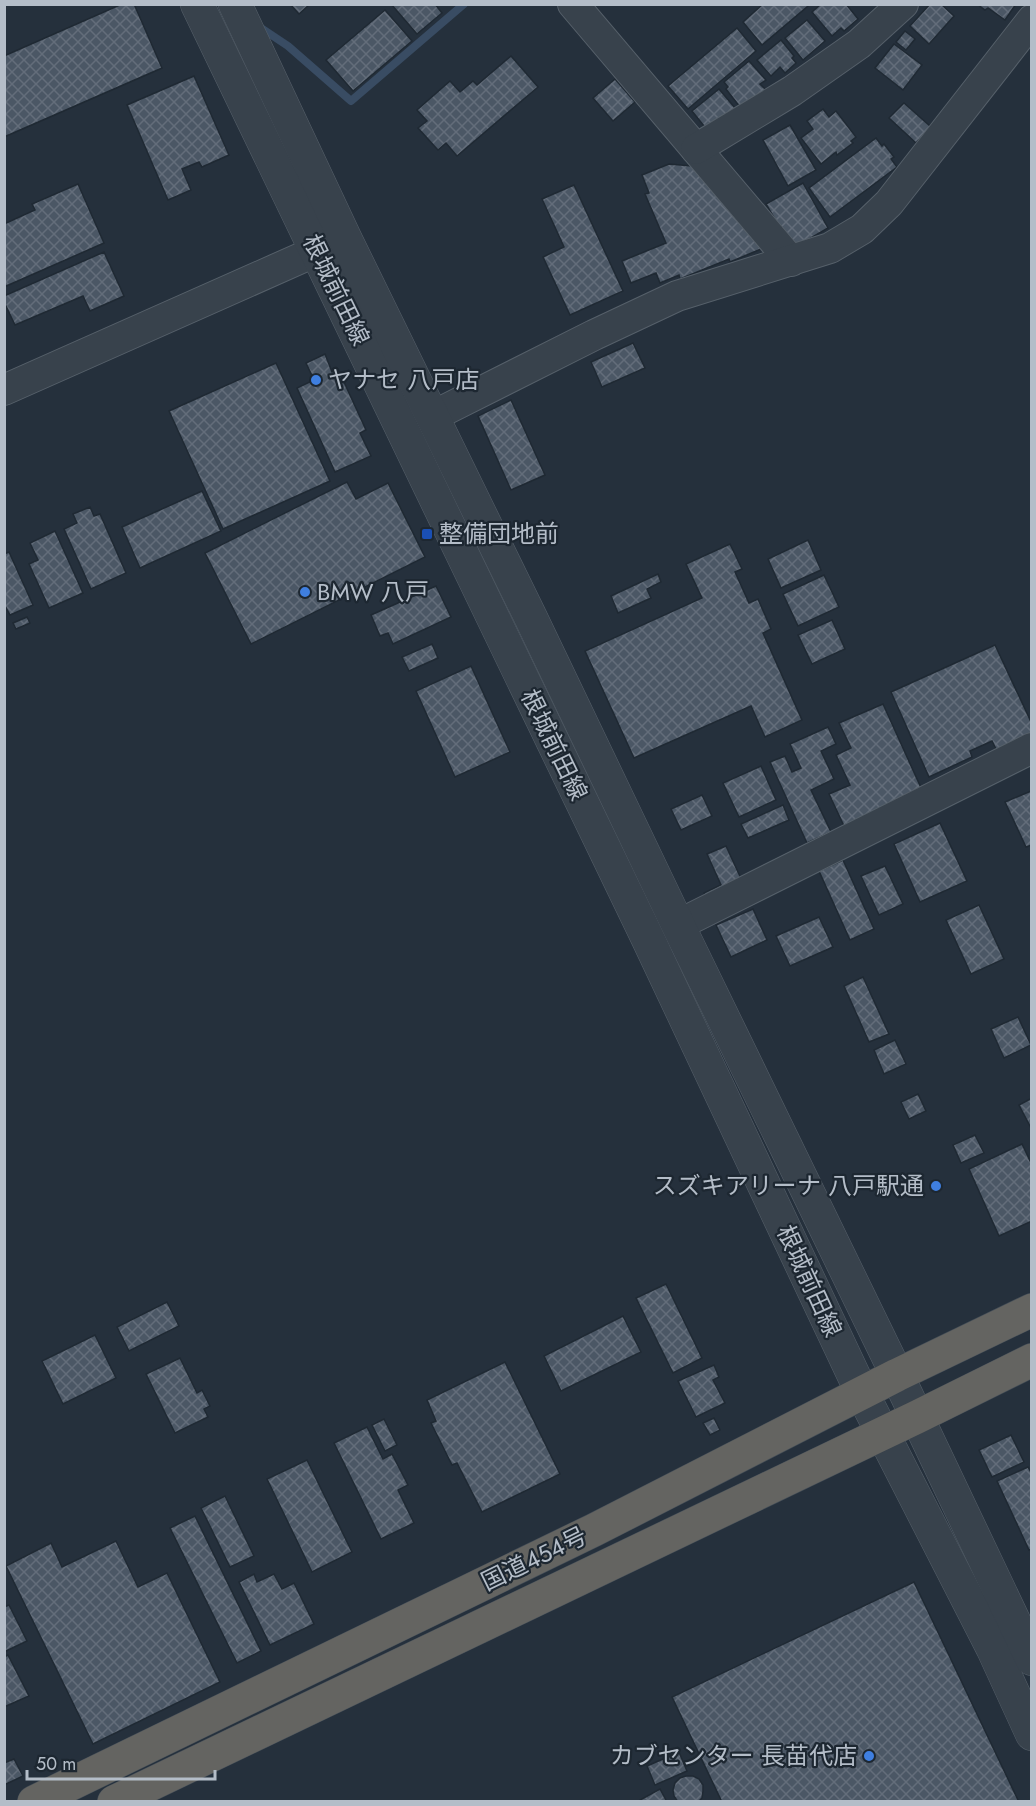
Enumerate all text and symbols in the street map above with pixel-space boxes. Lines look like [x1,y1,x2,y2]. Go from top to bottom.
street label: 根城前田線 [294,228,378,351]
place label: ヤナセ 八戸店 [328,362,479,397]
marker: ヤナセ 八戸店 [309,373,323,387]
place label: 整備団地前 [439,516,559,551]
marker: 整備団地前 [420,527,434,541]
place label: BMW 八戸 [317,574,429,609]
marker: BMW 八戸 [298,585,312,599]
street label: 根城前田線 [512,683,596,806]
place label: スズキアリーナ 八戸駅通 [653,1168,924,1203]
marker: スズキアリーナ 八戸駅通 [929,1179,943,1193]
street label: 根城前田線 [768,1219,851,1343]
street label: 国道454号 [475,1518,592,1599]
place label: カブセンター 長苗代店 [610,1738,857,1773]
scale bar [27,1743,214,1781]
marker: カブセンター 長苗代店 [862,1749,876,1763]
text: 50 m [36,1751,76,1777]

